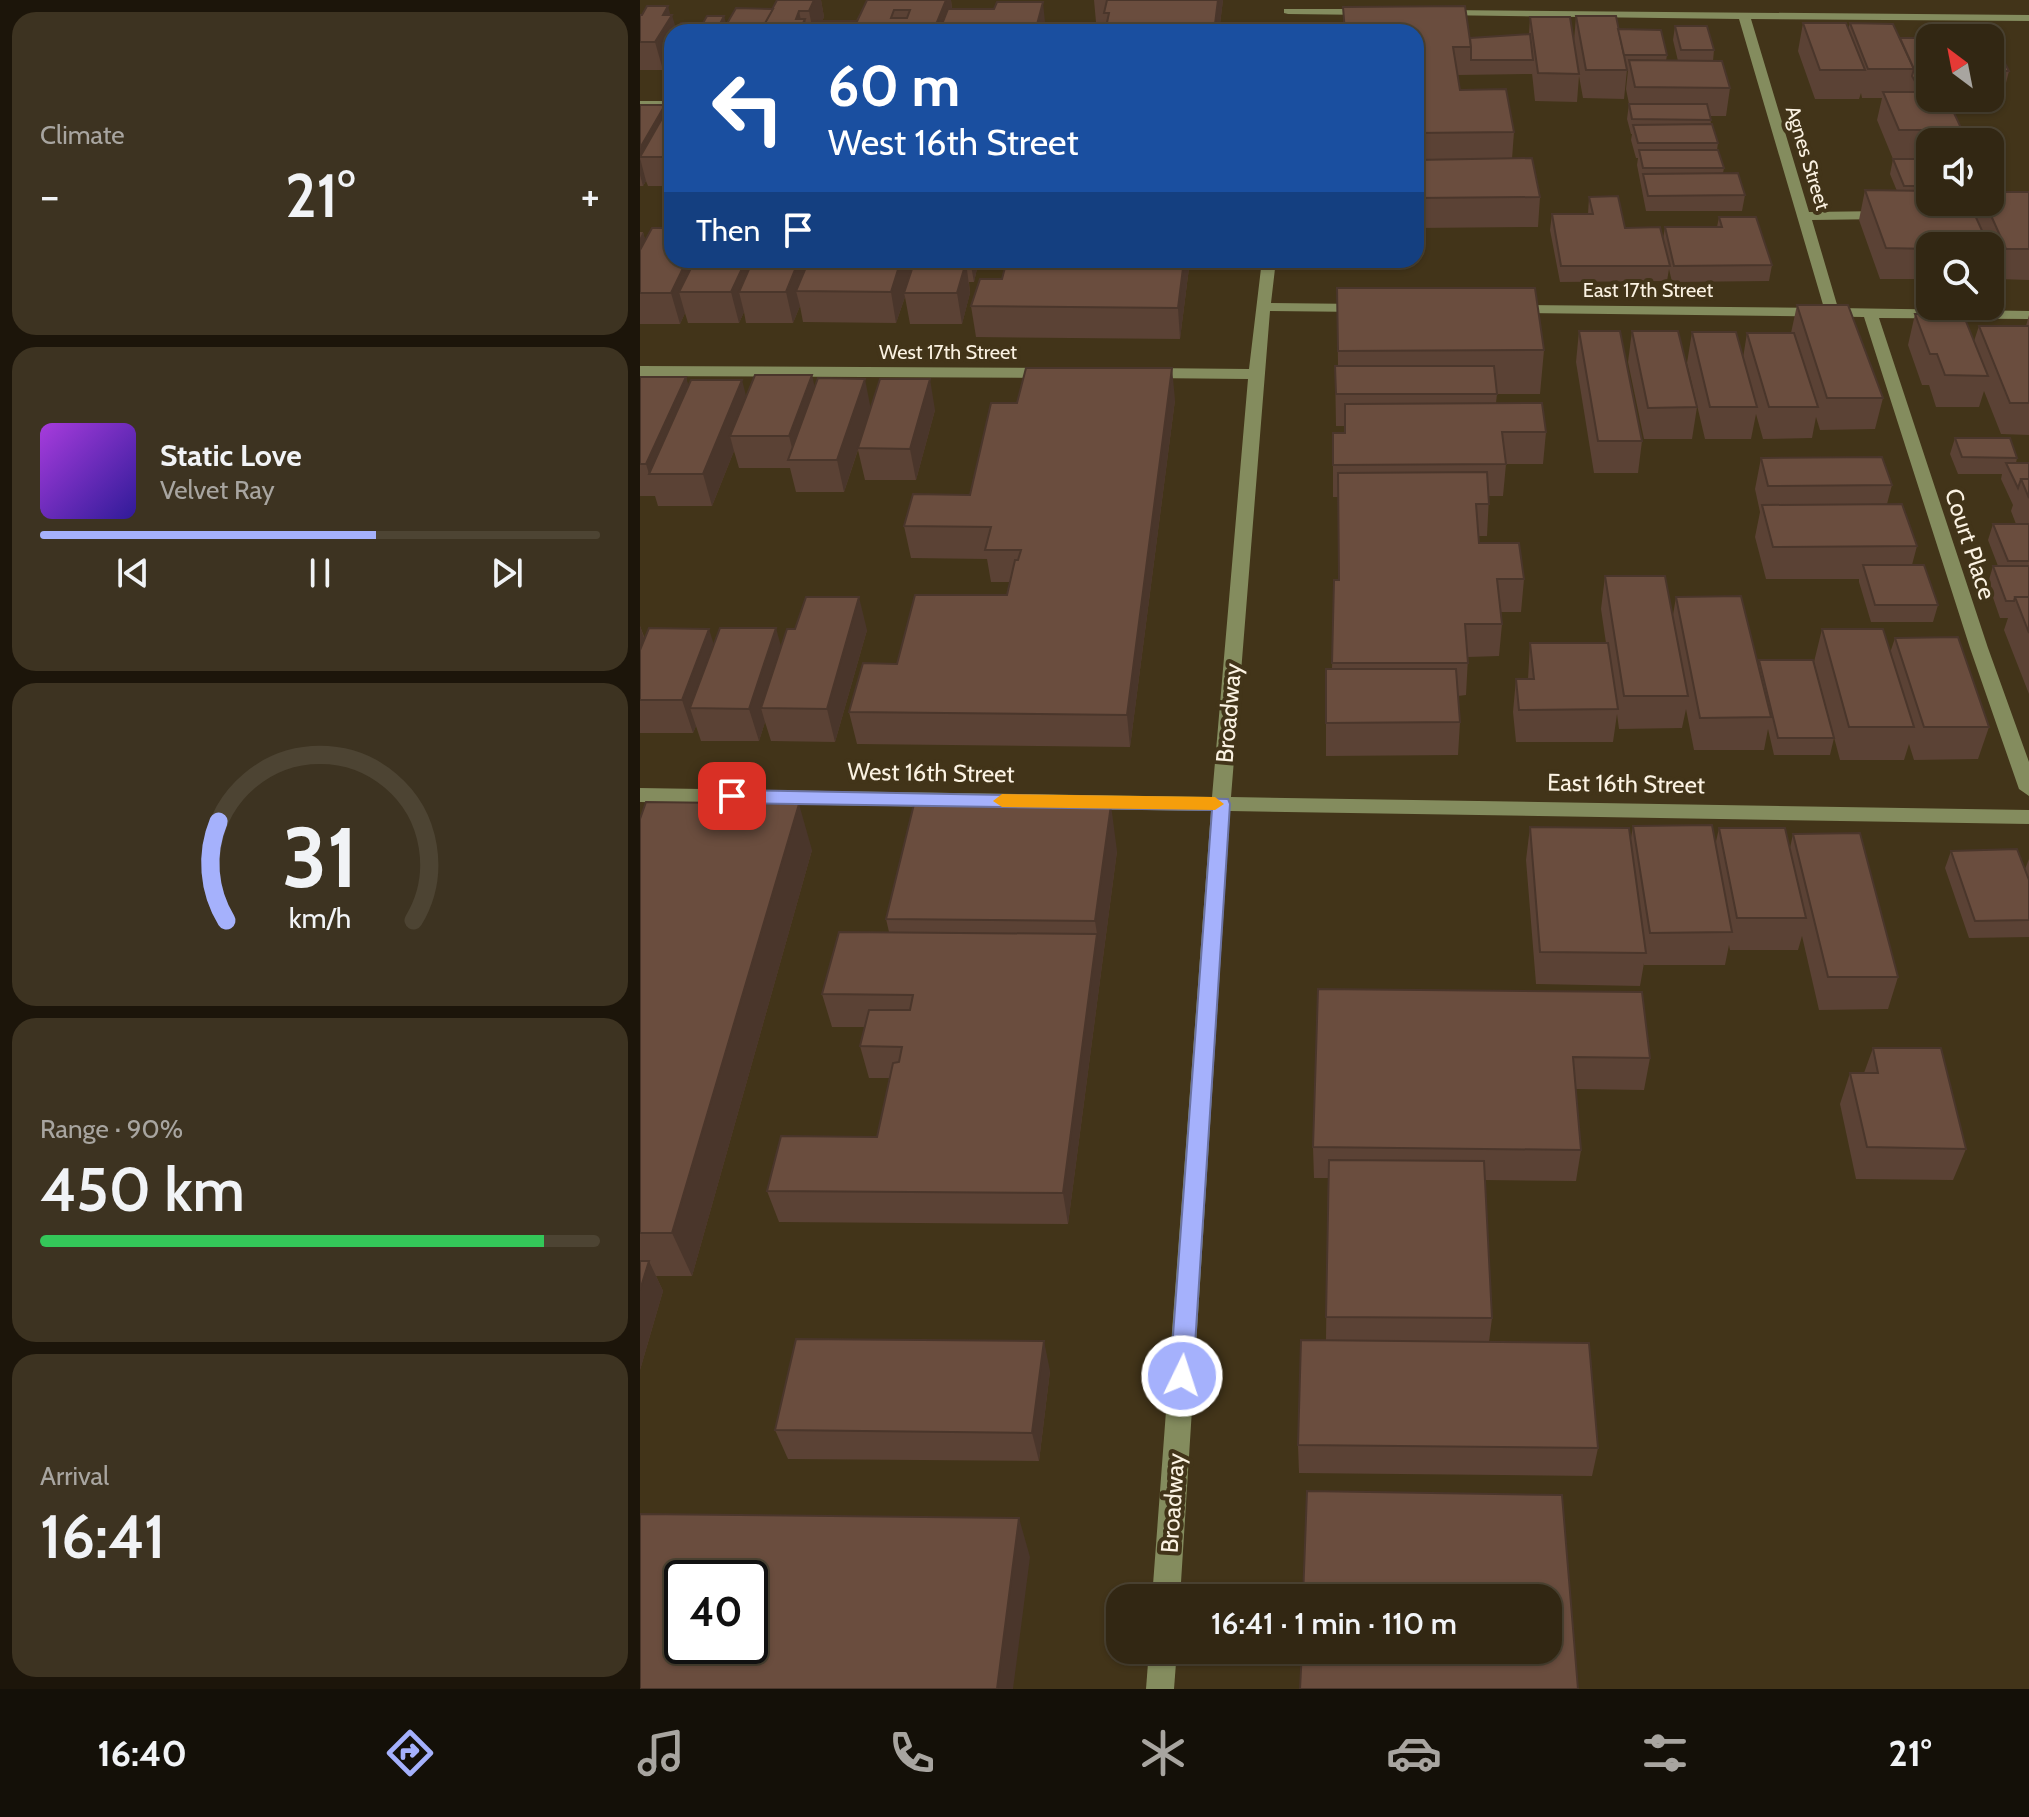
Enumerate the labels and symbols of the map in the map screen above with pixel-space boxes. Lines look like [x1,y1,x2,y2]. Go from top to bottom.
north arrow [1916,24,2004,112]
street label: Agnes Street [1781,103,1835,213]
street label: East 17th Street [1583,278,1713,302]
street label: West 17th Street [879,340,1017,364]
street label: Court Place [1939,485,2002,603]
street label: Broadway [1210,662,1247,764]
street label: West 16th Street [847,757,1015,788]
pin [698,762,766,830]
street label: East 16th Street [1547,768,1705,799]
position arrow [1140,1334,1224,1418]
street label: Broadway [1155,1452,1190,1554]
speed limit sign: 40 [664,1560,768,1664]

